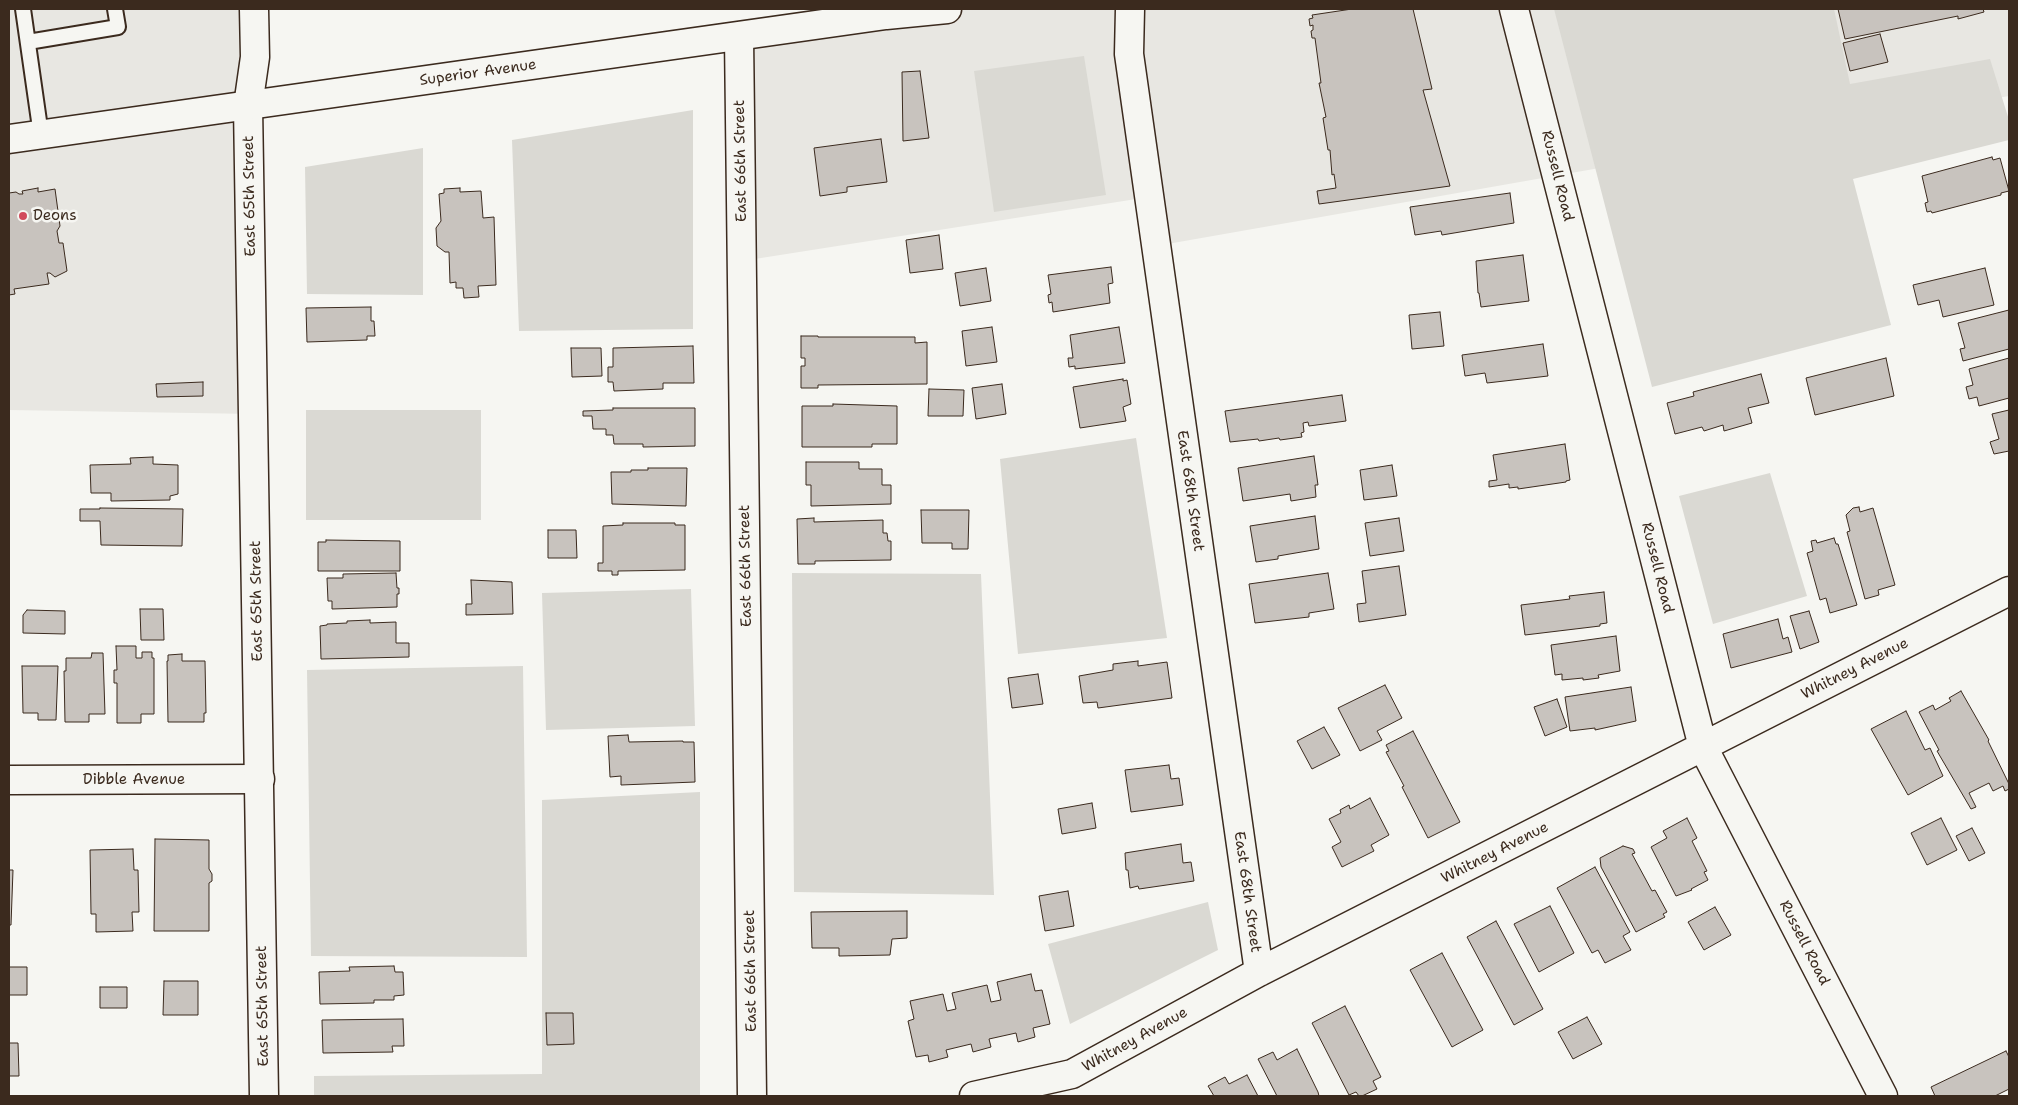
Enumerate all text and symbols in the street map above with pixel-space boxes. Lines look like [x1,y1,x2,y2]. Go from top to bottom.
street label: Superior Avenue [418,56,538,90]
street label: East 66th Street [731,100,751,222]
street label: Russell Road [1537,129,1577,223]
street label: East 65th Street [240,135,260,257]
place label: Deons [33,207,77,225]
marker: Deons [17,210,29,222]
street label: East 68th Street [1173,429,1207,553]
street label: East 66th Street [736,505,756,627]
street label: Russell Road [1637,521,1677,615]
street label: East 65th Street [247,540,267,662]
street label: Whitney Avenue [1798,634,1912,704]
street label: Dibble Avenue [83,771,185,789]
street label: Whitney Avenue [1438,818,1552,888]
street label: East 68th Street [1230,830,1264,954]
street label: Russell Road [1775,898,1833,988]
street label: East 66th Street [741,910,761,1032]
street label: East 65th Street [253,945,273,1067]
street label: Whitney Avenue [1079,1004,1191,1076]

